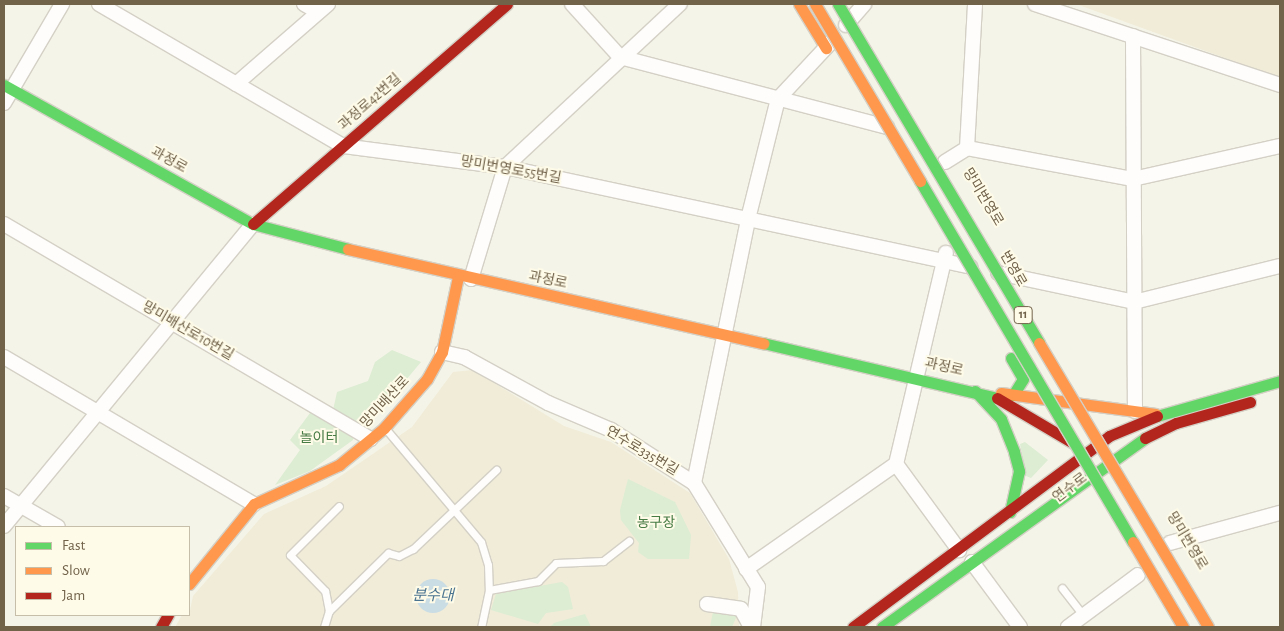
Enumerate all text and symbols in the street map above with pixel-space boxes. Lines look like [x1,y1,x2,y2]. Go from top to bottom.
street label: 과정로42번길 [335,70,405,134]
street label: 과정로 [148,143,190,177]
street label: 망미번영로55번길 [459,153,563,187]
street label: 망미번영로 [959,165,1007,229]
street label: 번영로 [996,248,1030,290]
street label: 과정로 [527,268,569,292]
street label: 망미배산로10번길 [139,298,237,364]
road number: 11 [1013,306,1033,324]
street label: 과정로 [923,354,965,380]
street label: 망미배산로 [357,373,413,431]
street label: 연수로335번길 [603,423,681,479]
park label: 놀이터 [300,430,338,446]
street label: 연수로 [1050,470,1090,506]
street label: 망미번영로 [1163,509,1211,573]
park label: 농구장 [637,515,675,531]
legend [15,526,190,616]
text: Fast [62,538,85,553]
text: Slow [62,563,90,578]
water label: 분수대 [412,587,454,605]
text: Jam [62,588,85,603]

